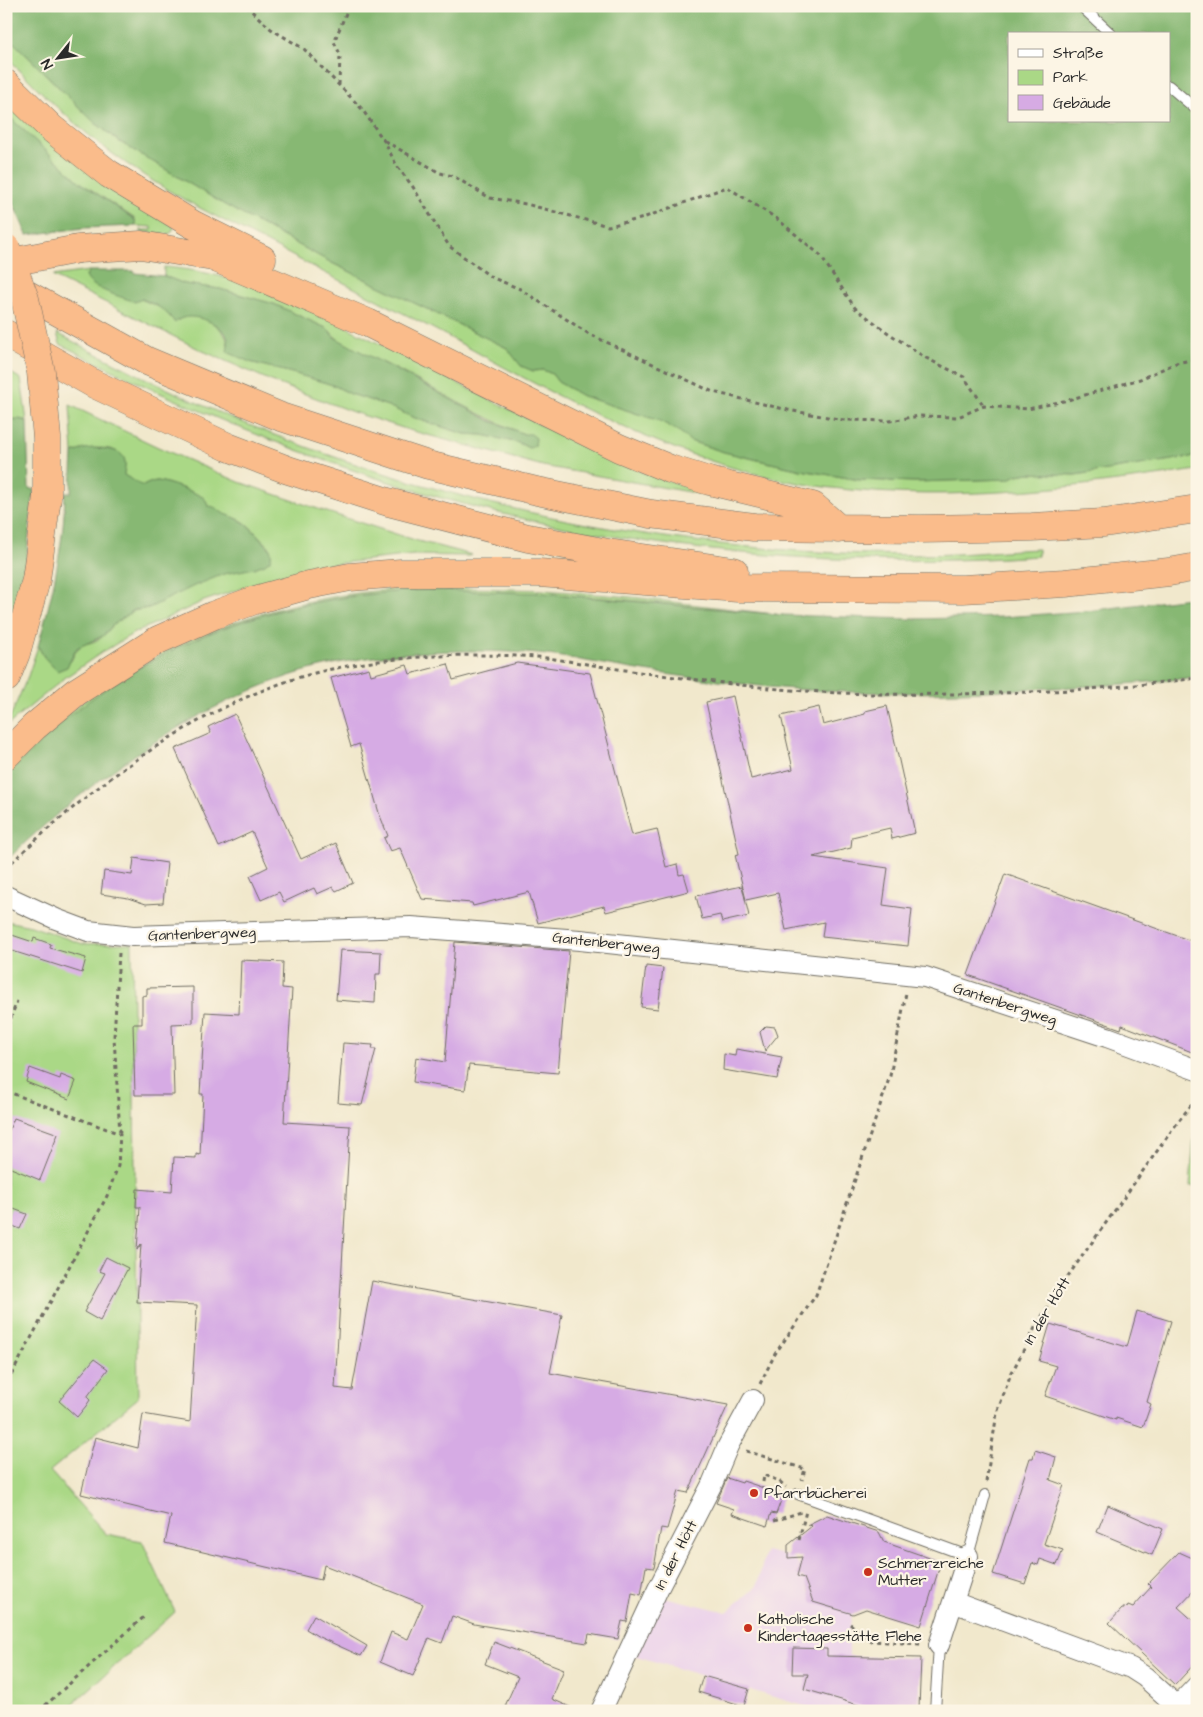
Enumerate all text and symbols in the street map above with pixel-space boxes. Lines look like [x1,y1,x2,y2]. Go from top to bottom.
north arrow [32,32,82,82]
legend [1008,32,1170,122]
text: Straße [1053,43,1103,64]
text: N [37,55,58,73]
text: Park [1053,67,1088,88]
text: Gebäude [1053,93,1111,114]
street label: Gantenbergweg [148,922,256,947]
street label: Gantenbergweg [551,927,661,960]
street label: Gantenbergweg [950,977,1060,1032]
street label: In der Hött [1019,1273,1075,1349]
place label: Pfarrbücherei [764,1483,867,1504]
marker: Pfarrbücherei [748,1487,760,1499]
street label: In der Hött [650,1517,702,1593]
place label: Schmerzreiche Mutter [878,1553,984,1591]
marker: Schmerzreiche Mutter [862,1566,874,1578]
place label: Katholische Kindertagesstätte Flehe [758,1609,922,1648]
marker: Katholische Kindertagesstätte Flehe [742,1622,754,1634]

